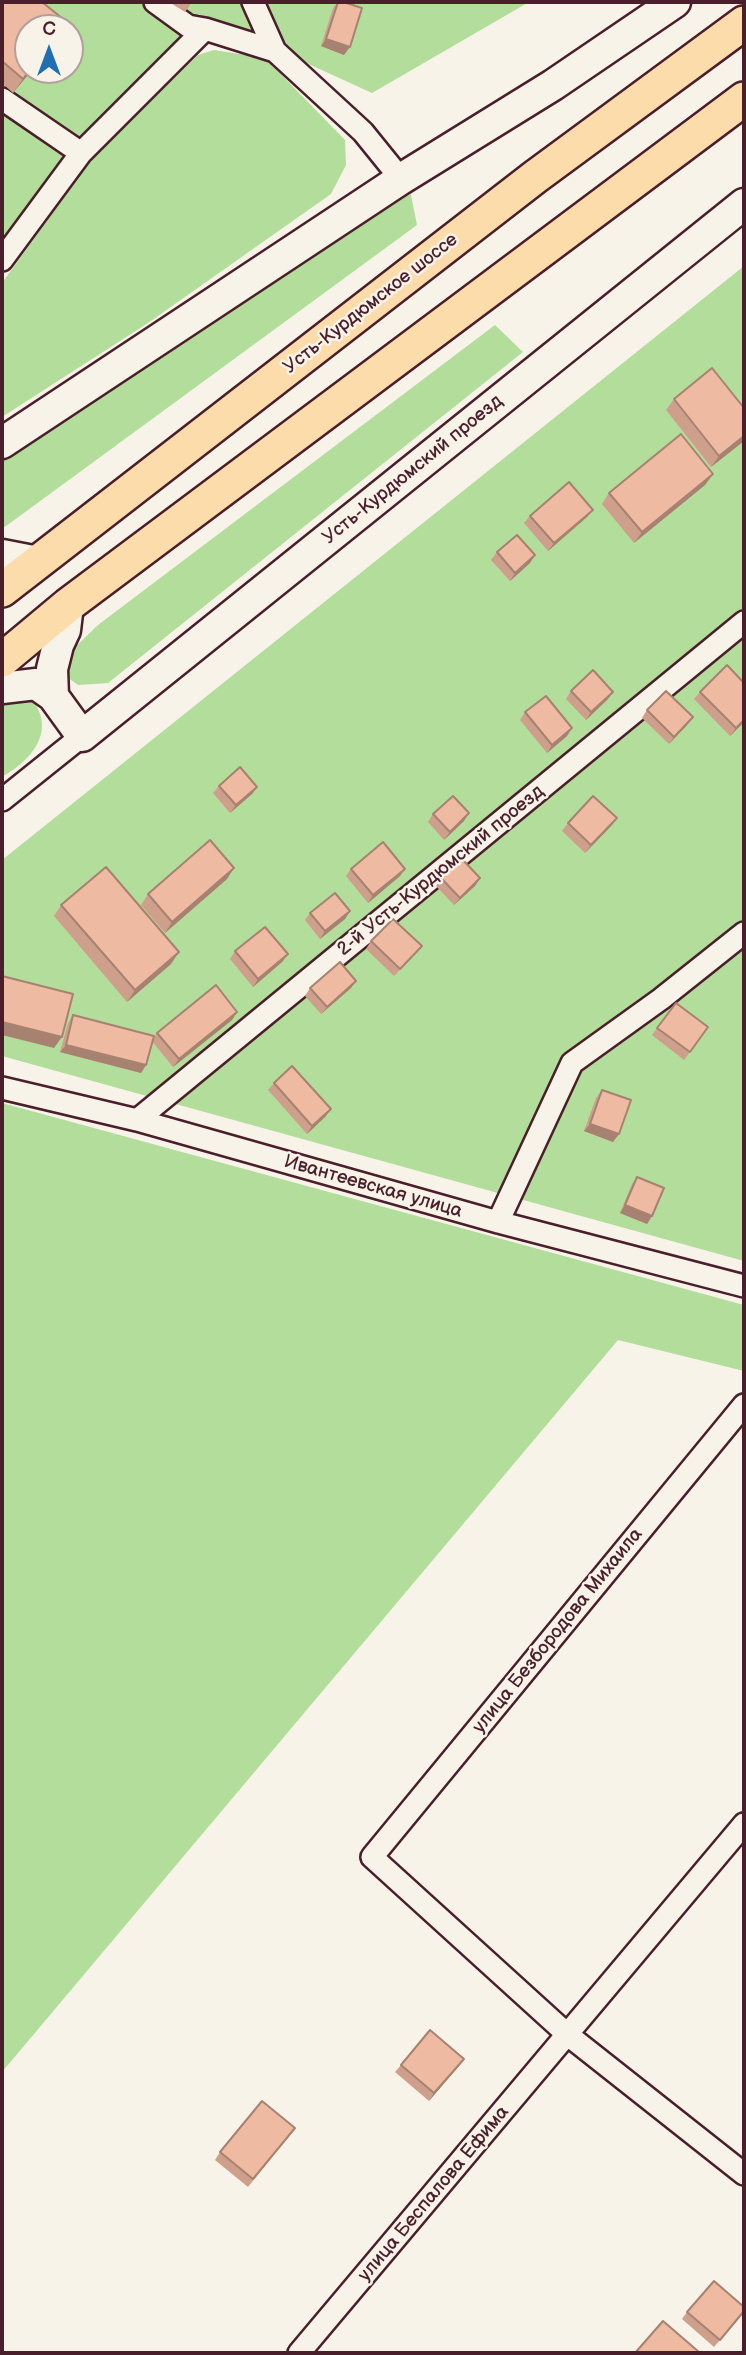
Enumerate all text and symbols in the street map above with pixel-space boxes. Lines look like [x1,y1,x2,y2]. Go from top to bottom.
north arrow [14,14,84,84]
text: С [42,18,56,41]
street label: Усть-Курдюмское шоссе [279,229,463,379]
street label: Усть-Курдюмский проезд [318,390,508,550]
street label: 2-й Усть-Курдюмский проезд [333,781,549,961]
street label: Ивантеевская улица [281,1151,465,1223]
street label: улица Безбородова Михаила [468,1524,648,1738]
street label: улица Беспалова Ефима [354,2101,514,2287]

